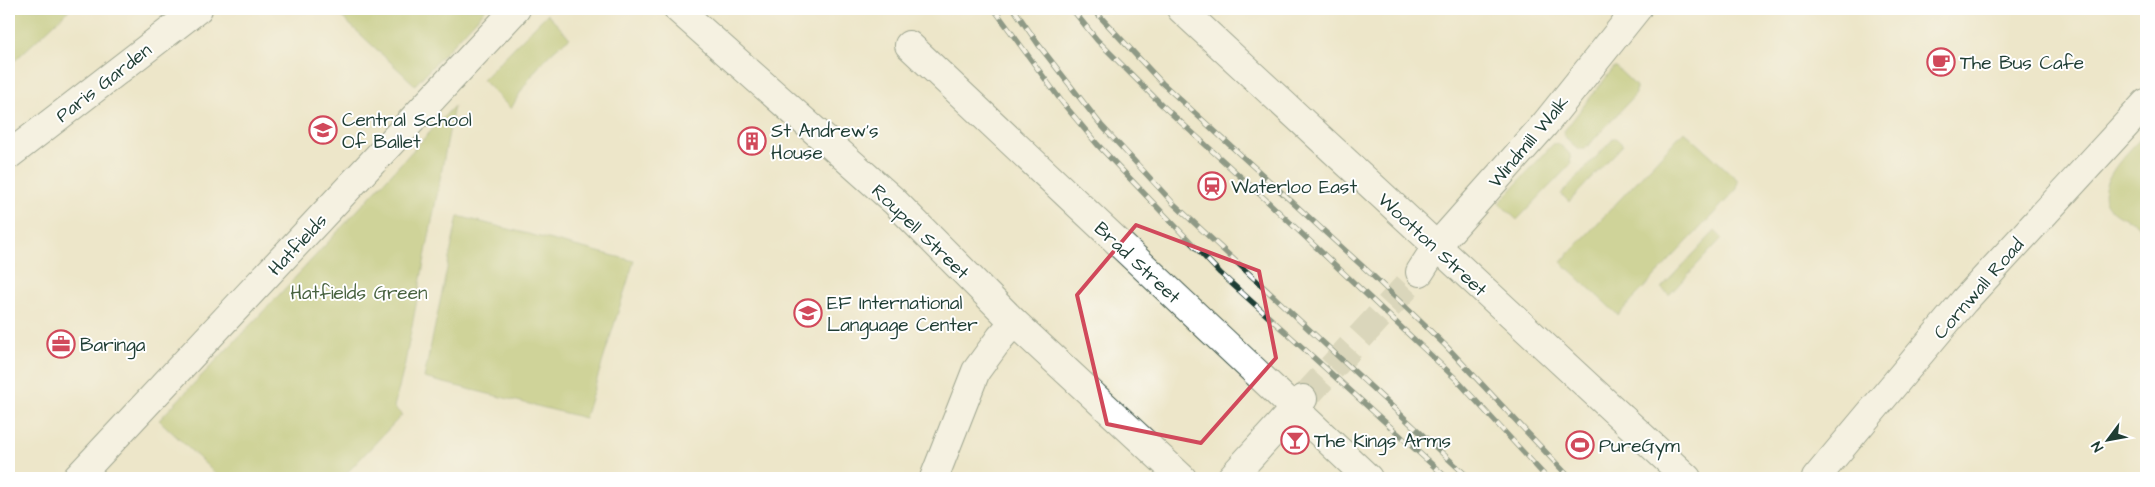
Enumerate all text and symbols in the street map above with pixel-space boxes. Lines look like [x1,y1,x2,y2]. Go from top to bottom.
street label: Paris Garden [50,37,158,129]
cafe icon: The Bus Cafe [1926,47,1956,77]
place label: The Bus Cafe [1960,50,2084,77]
street label: Windmill Walk [1482,90,1576,194]
place label: Central School Of Ballet [342,107,472,156]
school or university icon: Central School Of Ballet [308,115,338,145]
place label: St Andrew's House [771,118,879,167]
building icon: St Andrew's House [737,126,767,156]
station icon: Waterloo East [1197,171,1227,201]
place label: Waterloo East [1231,174,1357,201]
street label: Roupell Street [865,178,975,286]
street label: Wootton Street [1371,187,1493,303]
street label: Hatfields [262,208,334,282]
street label: Brad Street [1088,216,1187,311]
street label: Cornwall Road [1927,232,2031,346]
park label: Hatfields Green [291,280,427,307]
place label: EF International Language Center [827,290,978,340]
school or university icon: EF International Language Center [793,298,823,328]
office icon: Baringa [46,329,76,359]
place label: Baringa [80,332,146,360]
north arrow [2082,414,2132,464]
bar icon: The Kings Arms [1280,425,1310,455]
place label: The Kings Arms [1314,428,1451,456]
sports icon: PureGym [1565,430,1595,460]
place label: PureGym [1599,433,1680,461]
text: N [2087,437,2109,455]

